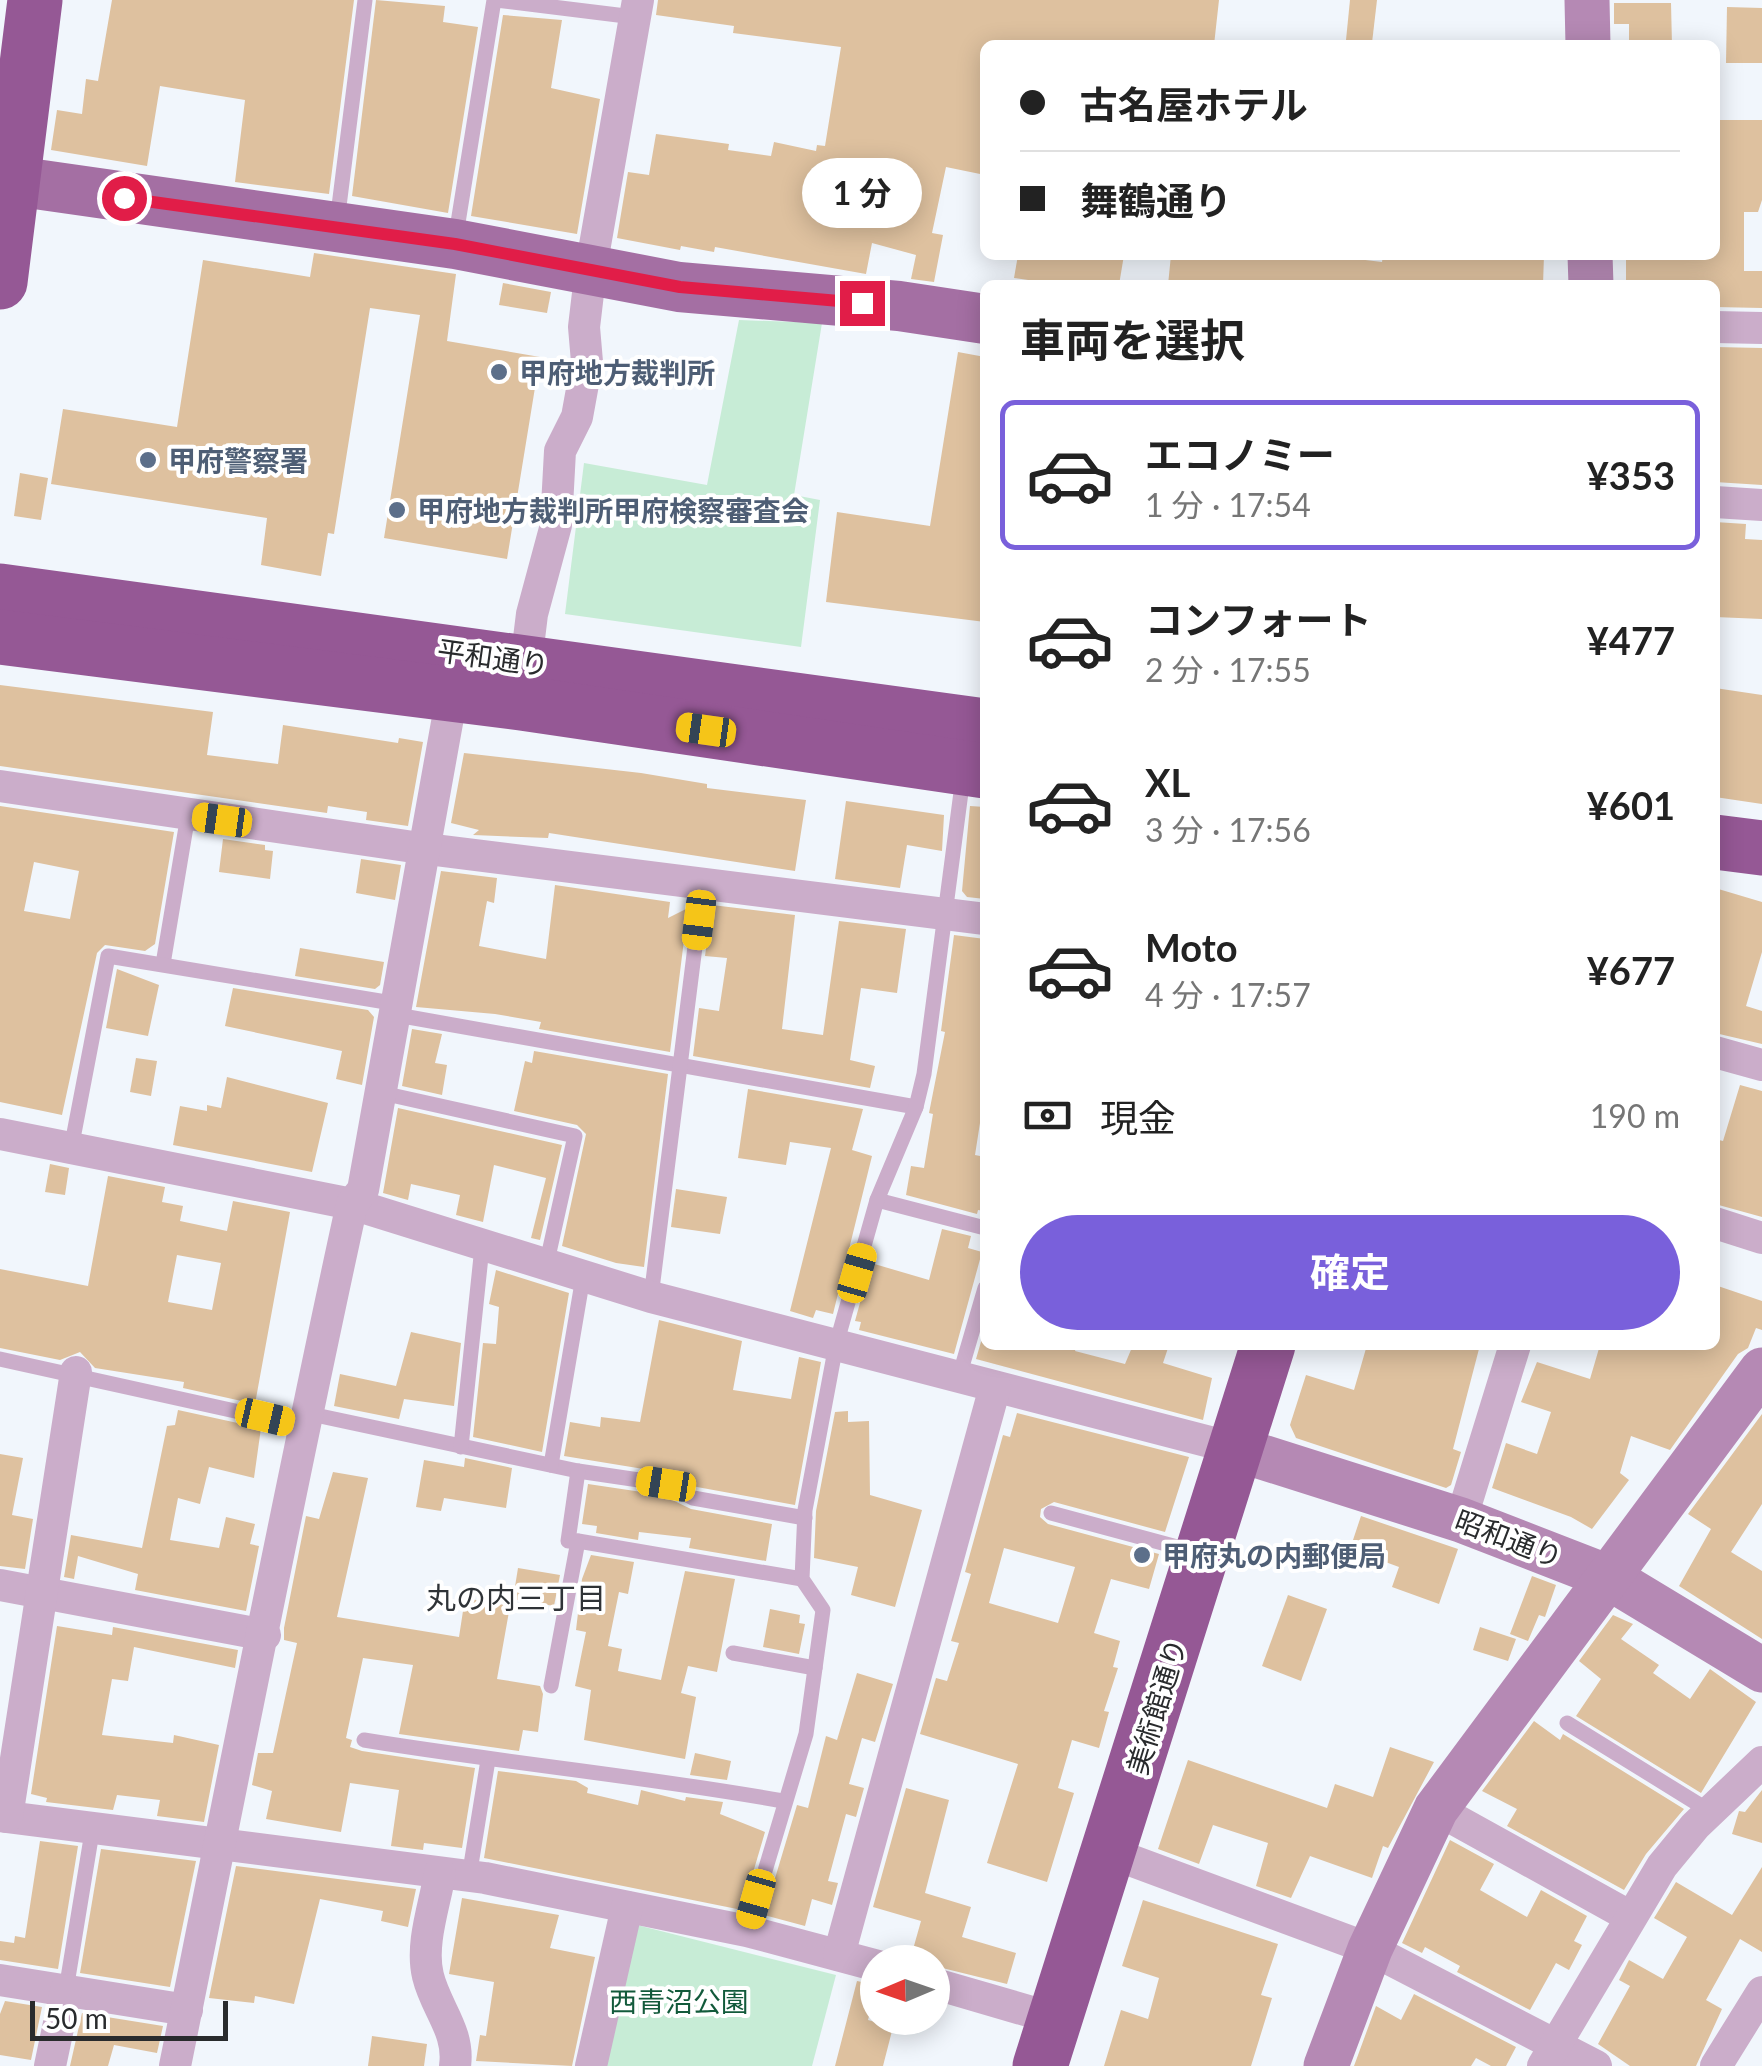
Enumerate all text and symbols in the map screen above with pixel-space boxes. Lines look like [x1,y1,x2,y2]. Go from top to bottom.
text: 古名屋ホテル [1080,81,1308,127]
callout: 1 分 [802,158,922,228]
text: 1 分 [833,173,891,212]
route start [102,176,147,221]
text: 舞鶴通り [1080,177,1232,223]
route end [840,281,885,326]
text: 車両を選択 [1020,313,1245,367]
place label: 甲府地方裁判所 [519,355,715,389]
marker: 甲府地方裁判所 [488,361,510,383]
icon: car [1025,430,1115,520]
text: エコノミー [1145,431,1335,477]
place label: 甲府警察署 [168,443,308,477]
marker: 甲府警察署 [137,449,159,471]
text: ¥353 [1587,452,1675,498]
text: 1 分 · 17:54 [1145,485,1311,524]
place label: 甲府地方裁判所甲府検察審査会 [417,493,809,527]
marker: 甲府地方裁判所甲府検察審査会 [386,499,408,521]
icon: car [1025,595,1115,685]
text: コンフォート [1145,596,1372,642]
text: ¥477 [1587,617,1675,663]
street label: 平和通り [435,632,551,682]
text: 2 分 · 17:55 [1145,650,1311,689]
car [674,711,738,749]
text: XL [1145,759,1190,805]
icon: car [1025,760,1115,850]
text: ¥601 [1587,782,1675,828]
car [190,801,254,839]
text: 3 分 · 17:56 [1145,810,1311,849]
car [680,888,718,952]
text: Moto [1145,924,1238,970]
icon: car [1025,925,1115,1015]
text: ¥677 [1587,947,1675,993]
text: 4 分 · 17:57 [1145,975,1311,1014]
icon: cash [1020,1088,1075,1143]
text: 現金 [1100,1094,1176,1140]
text: 190 m [1590,1096,1680,1135]
button: 確定 [1020,1215,1680,1330]
car [834,1240,880,1306]
car [232,1396,298,1438]
car [634,1464,698,1504]
street label: 昭和通り [1451,1502,1567,1574]
place label: 甲府丸の内郵便局 [1162,1538,1386,1572]
marker: 甲府丸の内郵便局 [1131,1544,1153,1566]
district label: 丸の内三丁目 [426,1579,606,1615]
street label: 美術館通り [1119,1634,1193,1778]
car [733,1866,779,1932]
north arrow [860,1945,950,2035]
map controls [860,1945,950,2035]
park label: 西青沼公園 [609,1984,749,2018]
scale bar [30,1996,228,2040]
text: 50 m [45,2001,108,2035]

